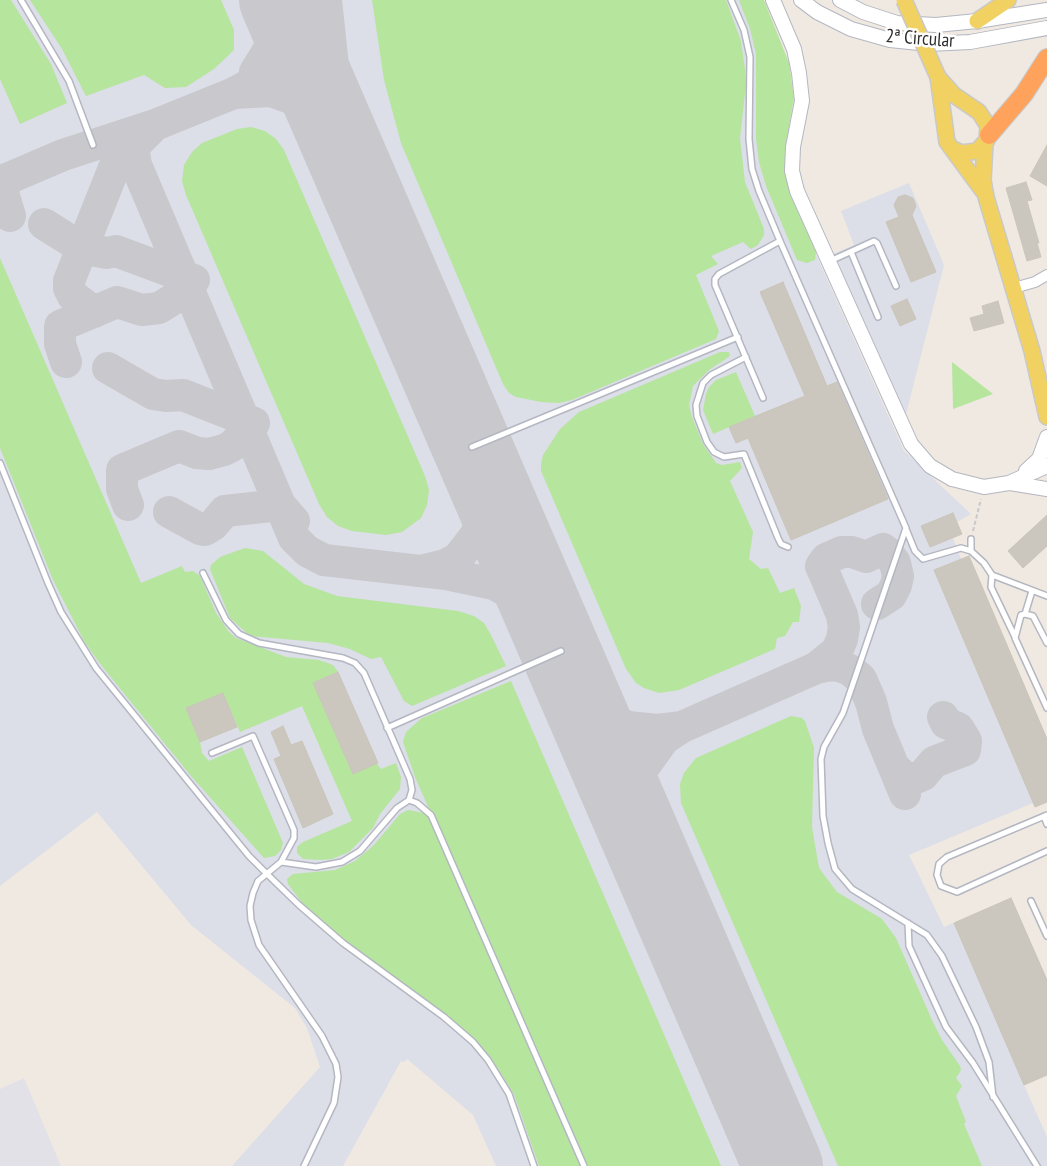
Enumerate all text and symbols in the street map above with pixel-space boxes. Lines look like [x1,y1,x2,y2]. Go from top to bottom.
street label: 2ª Circular [885,25,955,53]

